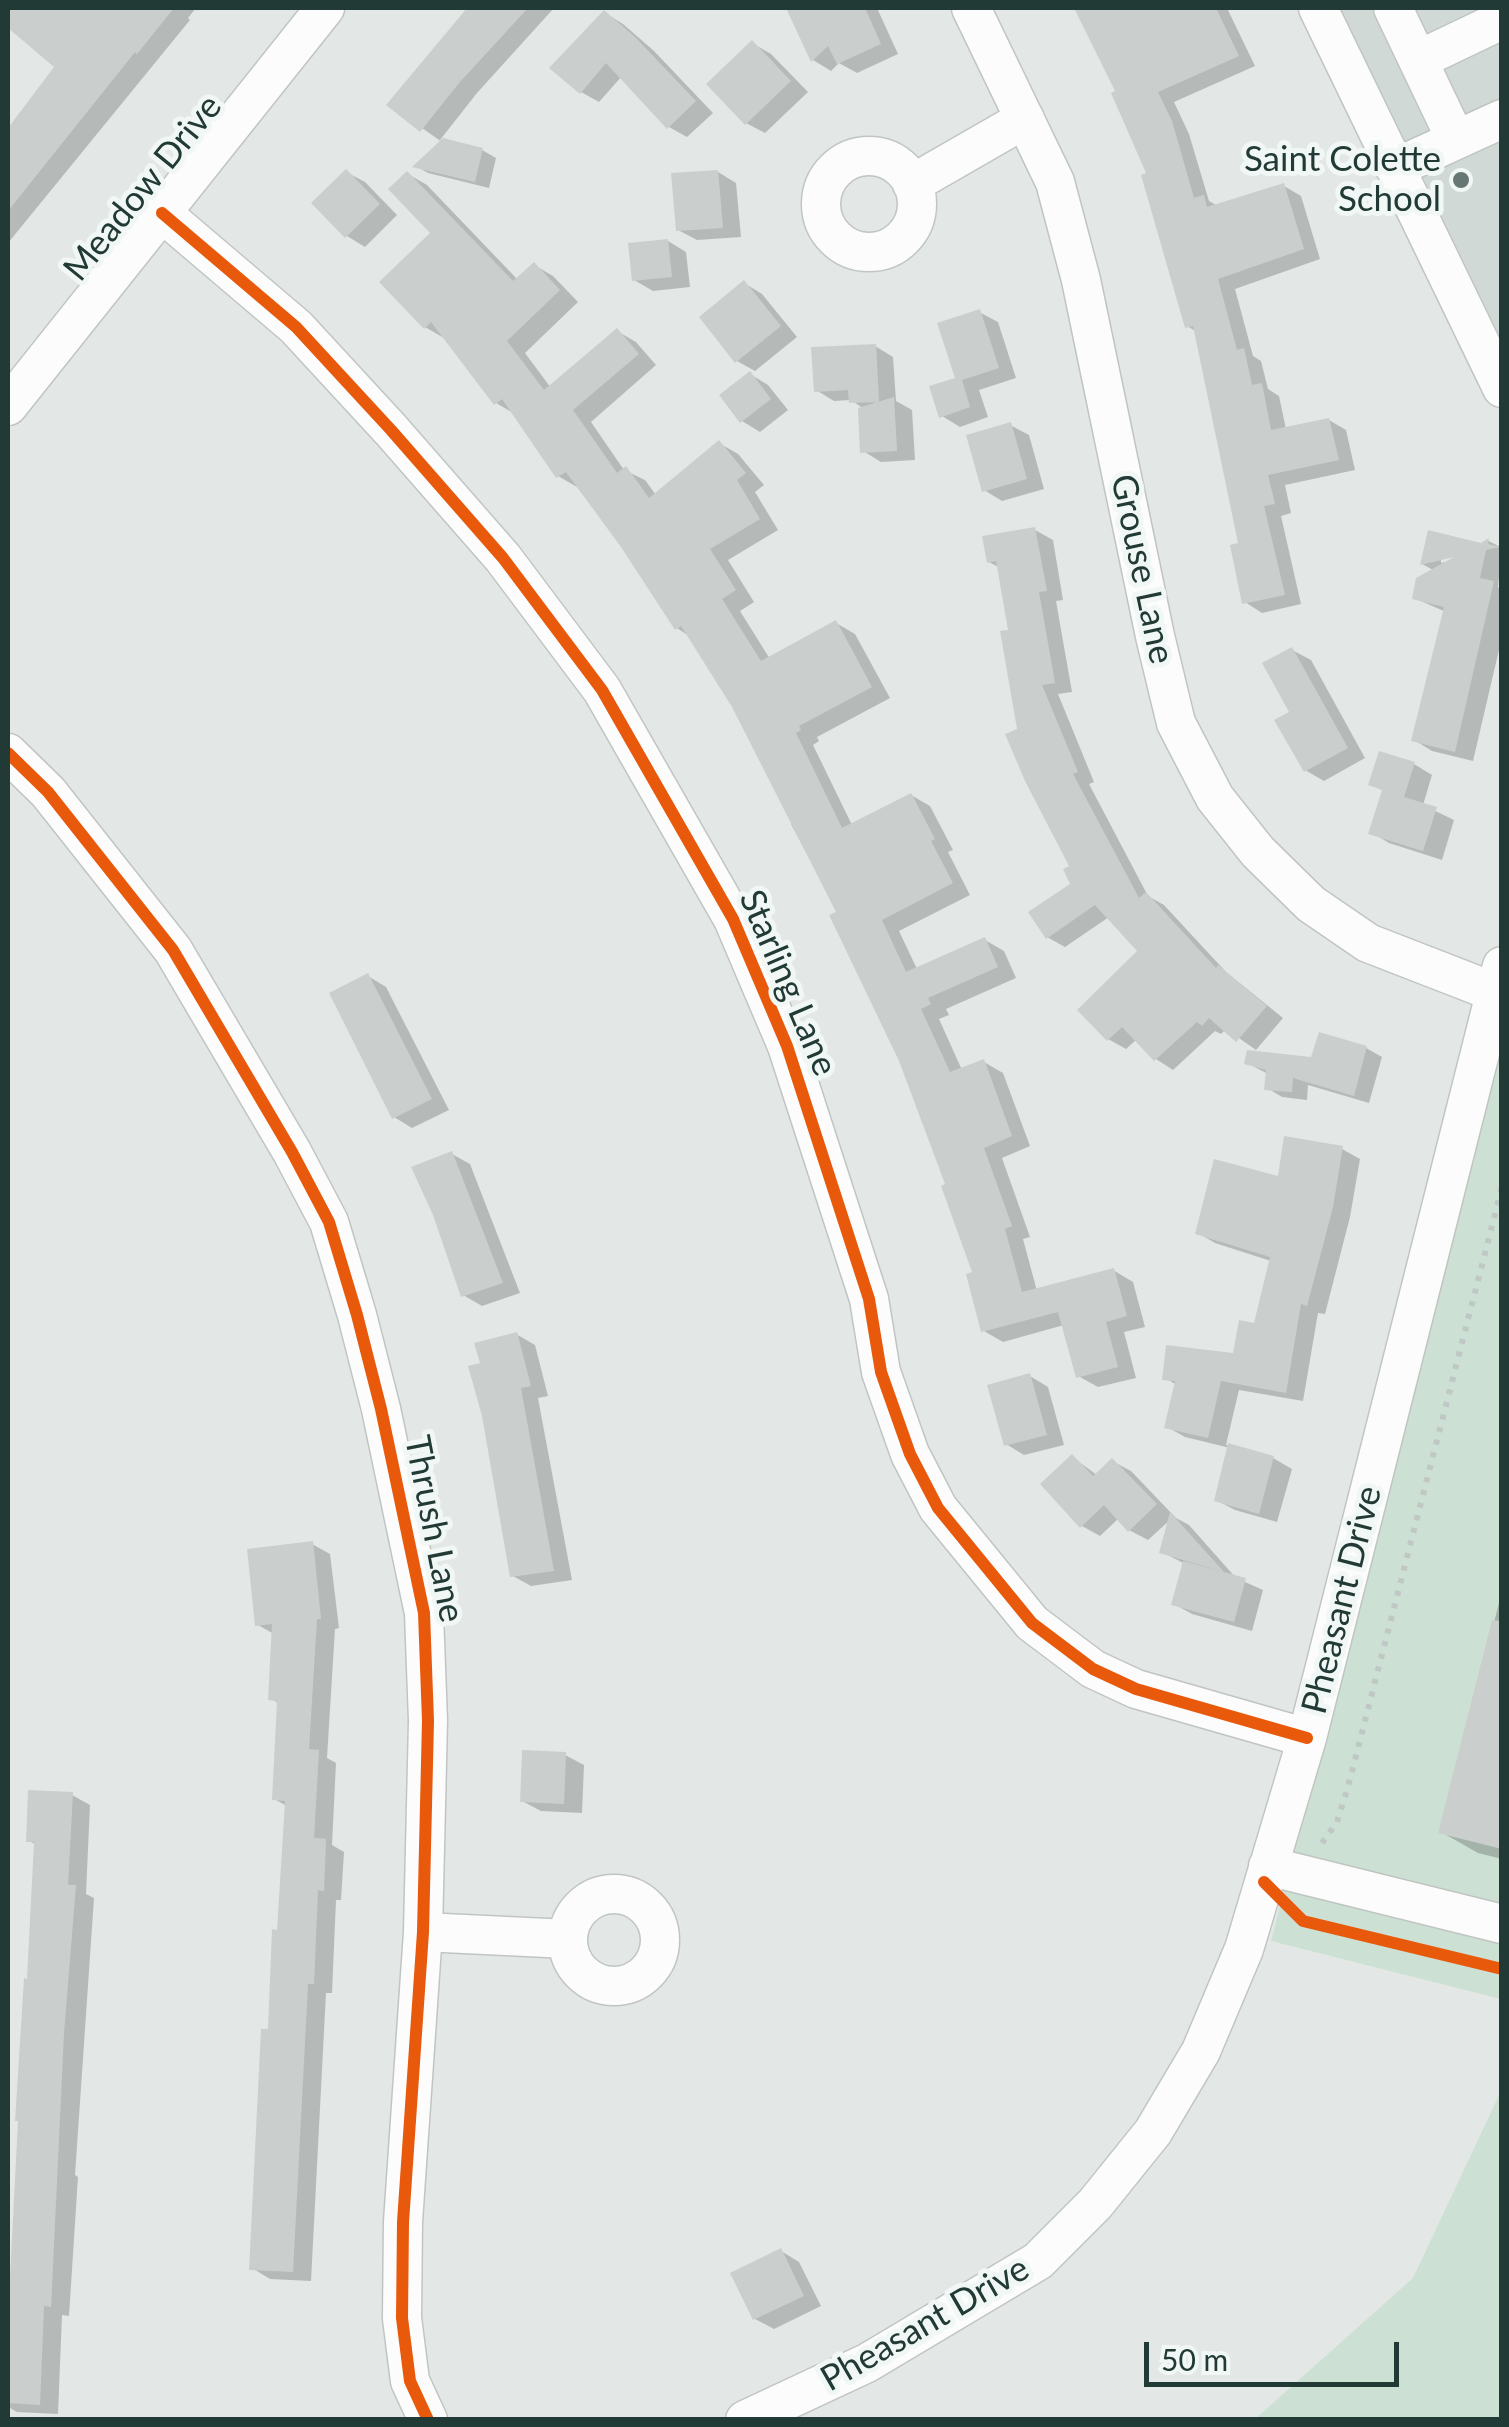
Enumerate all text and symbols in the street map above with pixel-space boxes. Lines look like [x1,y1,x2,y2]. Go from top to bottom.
street label: Meadow Drive [55,87,231,289]
place label: Saint Colette School [1244,139,1441,221]
marker: Saint Colette School [1450,169,1472,191]
street label: Grouse Lane [1101,470,1183,668]
street label: Starling Lane [730,884,846,1082]
street label: Thrush Lane [395,1432,473,1626]
street label: Pheasant Drive [1293,1482,1391,1718]
street label: Pheasant Drive [814,2248,1036,2400]
scale bar [1149,2322,1404,2384]
text: 50 m [1161,2341,1228,2377]

